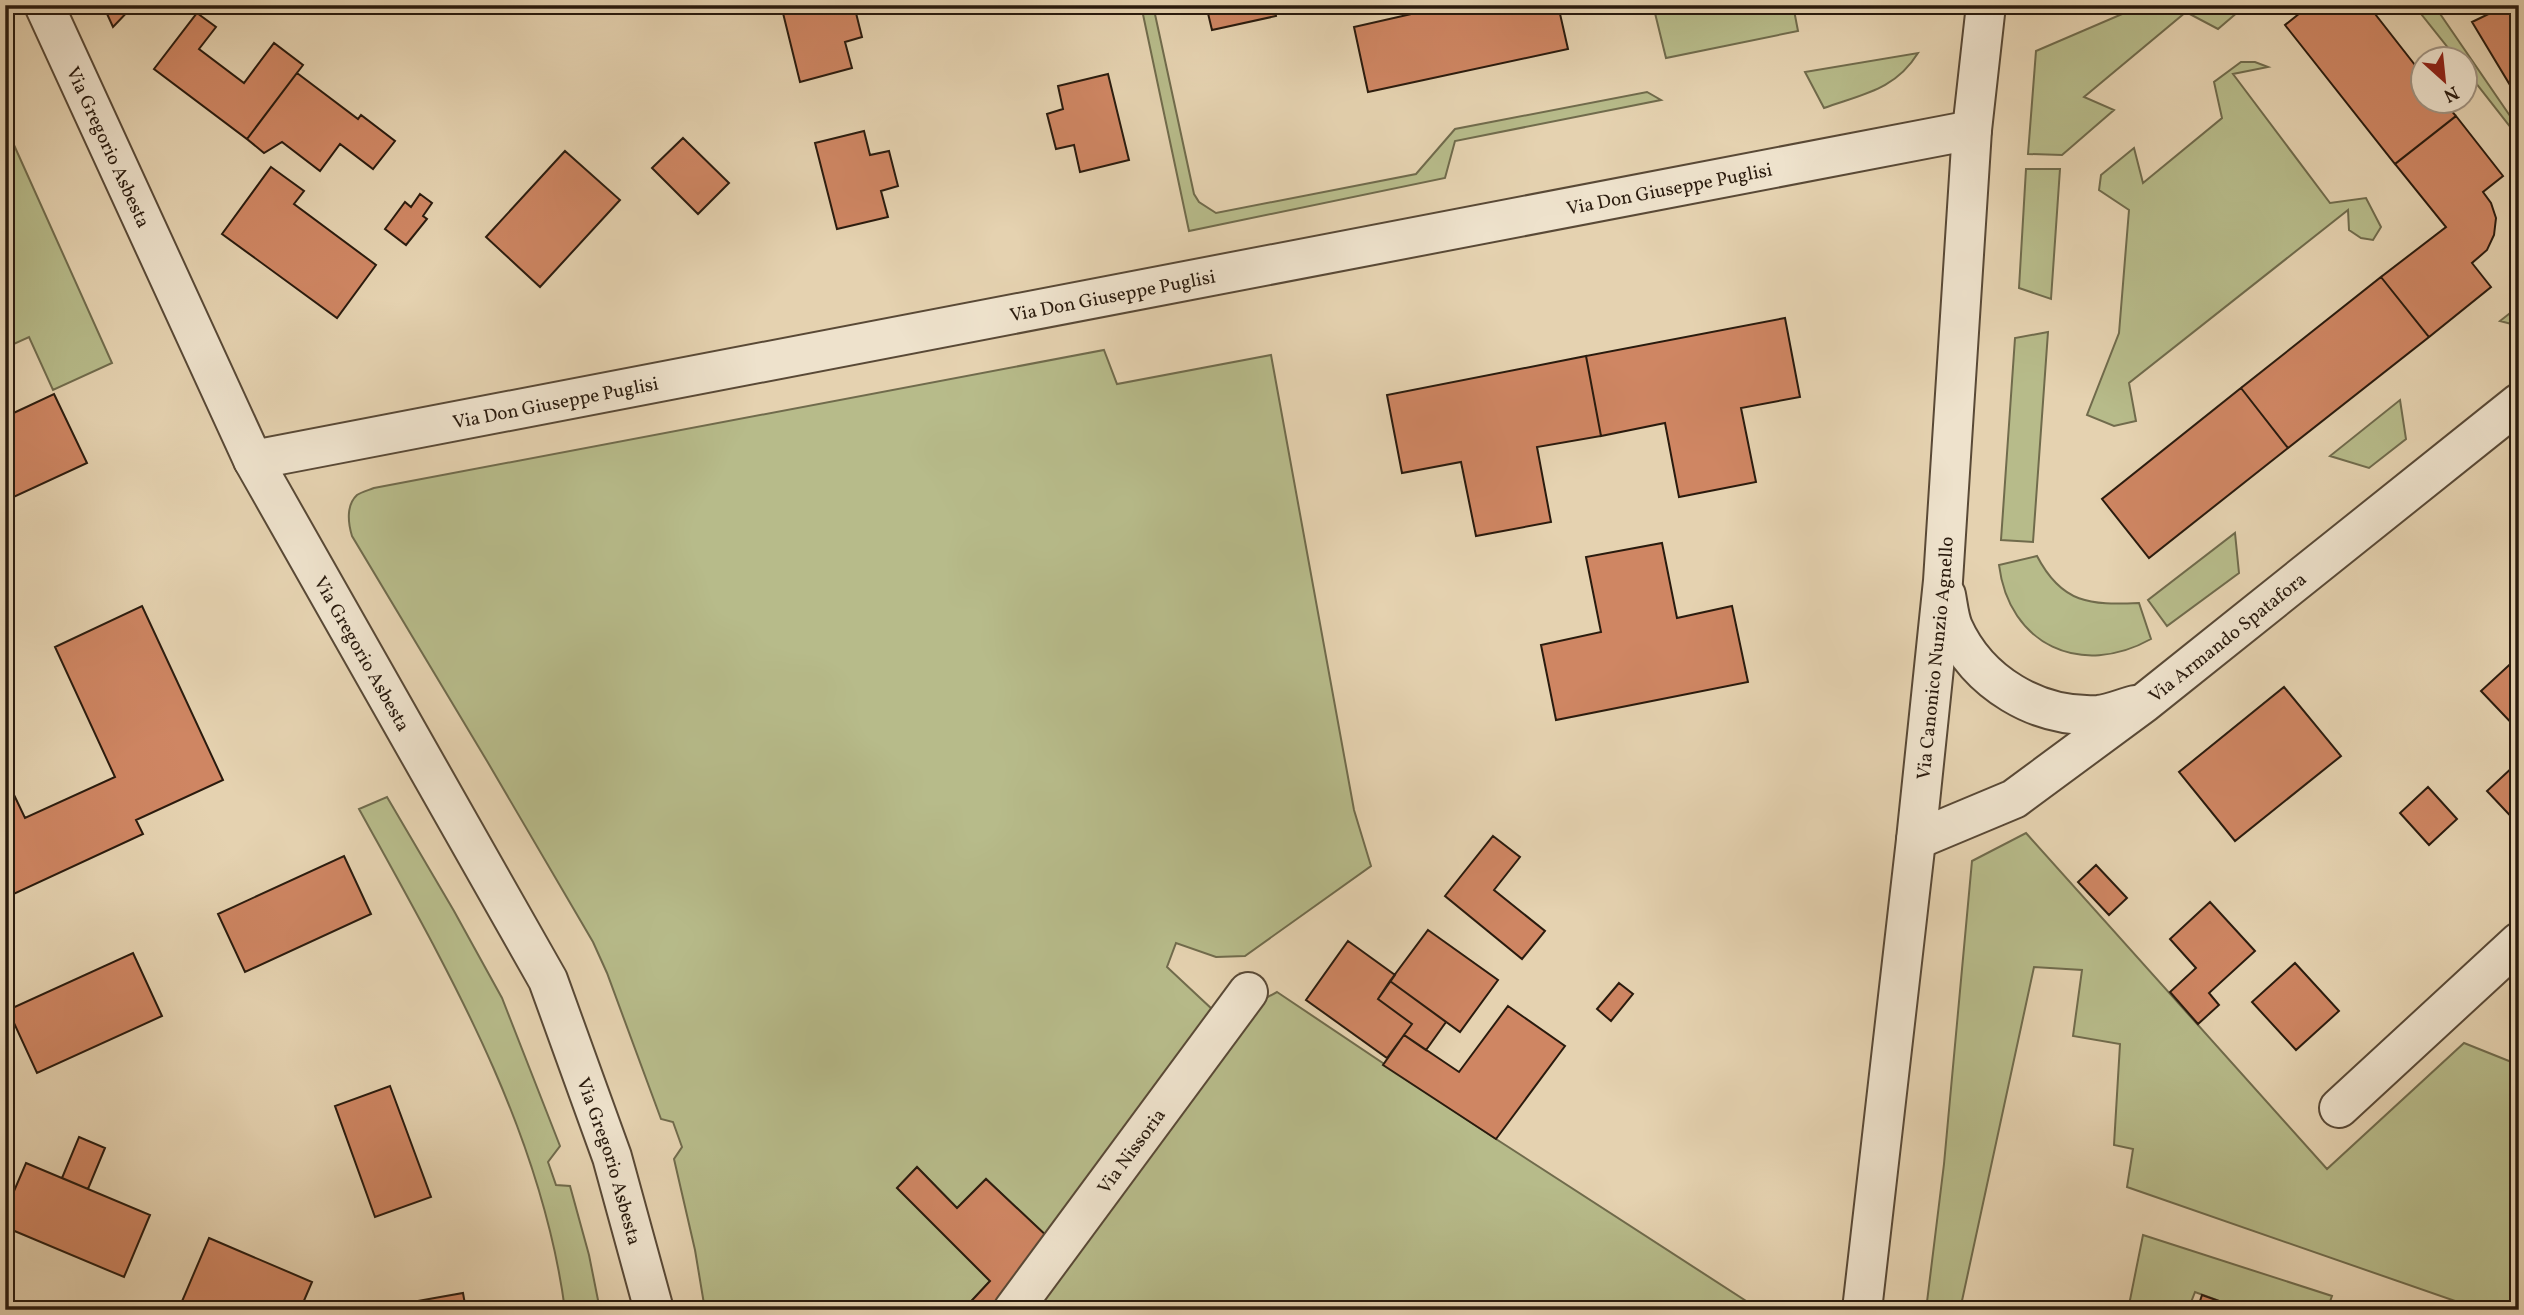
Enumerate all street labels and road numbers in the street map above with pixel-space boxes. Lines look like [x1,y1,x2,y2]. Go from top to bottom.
street label: Via Gregorio Asbesta [59,63,156,232]
street label: Via Don Giuseppe Puglisi [1564,158,1775,223]
street label: Via Don Giuseppe Puglisi [1008,264,1218,329]
street label: Via Don Giuseppe Puglisi [451,371,661,436]
street label: Via Canonico Nunzio Agnello [1911,536,1961,781]
street label: Via Armando Spatafora [2144,567,2313,709]
street label: Via Gregorio Asbesta [307,572,415,737]
street label: Via Gregorio Asbesta [569,1074,647,1248]
street label: Via Nissoria [1092,1104,1173,1200]

